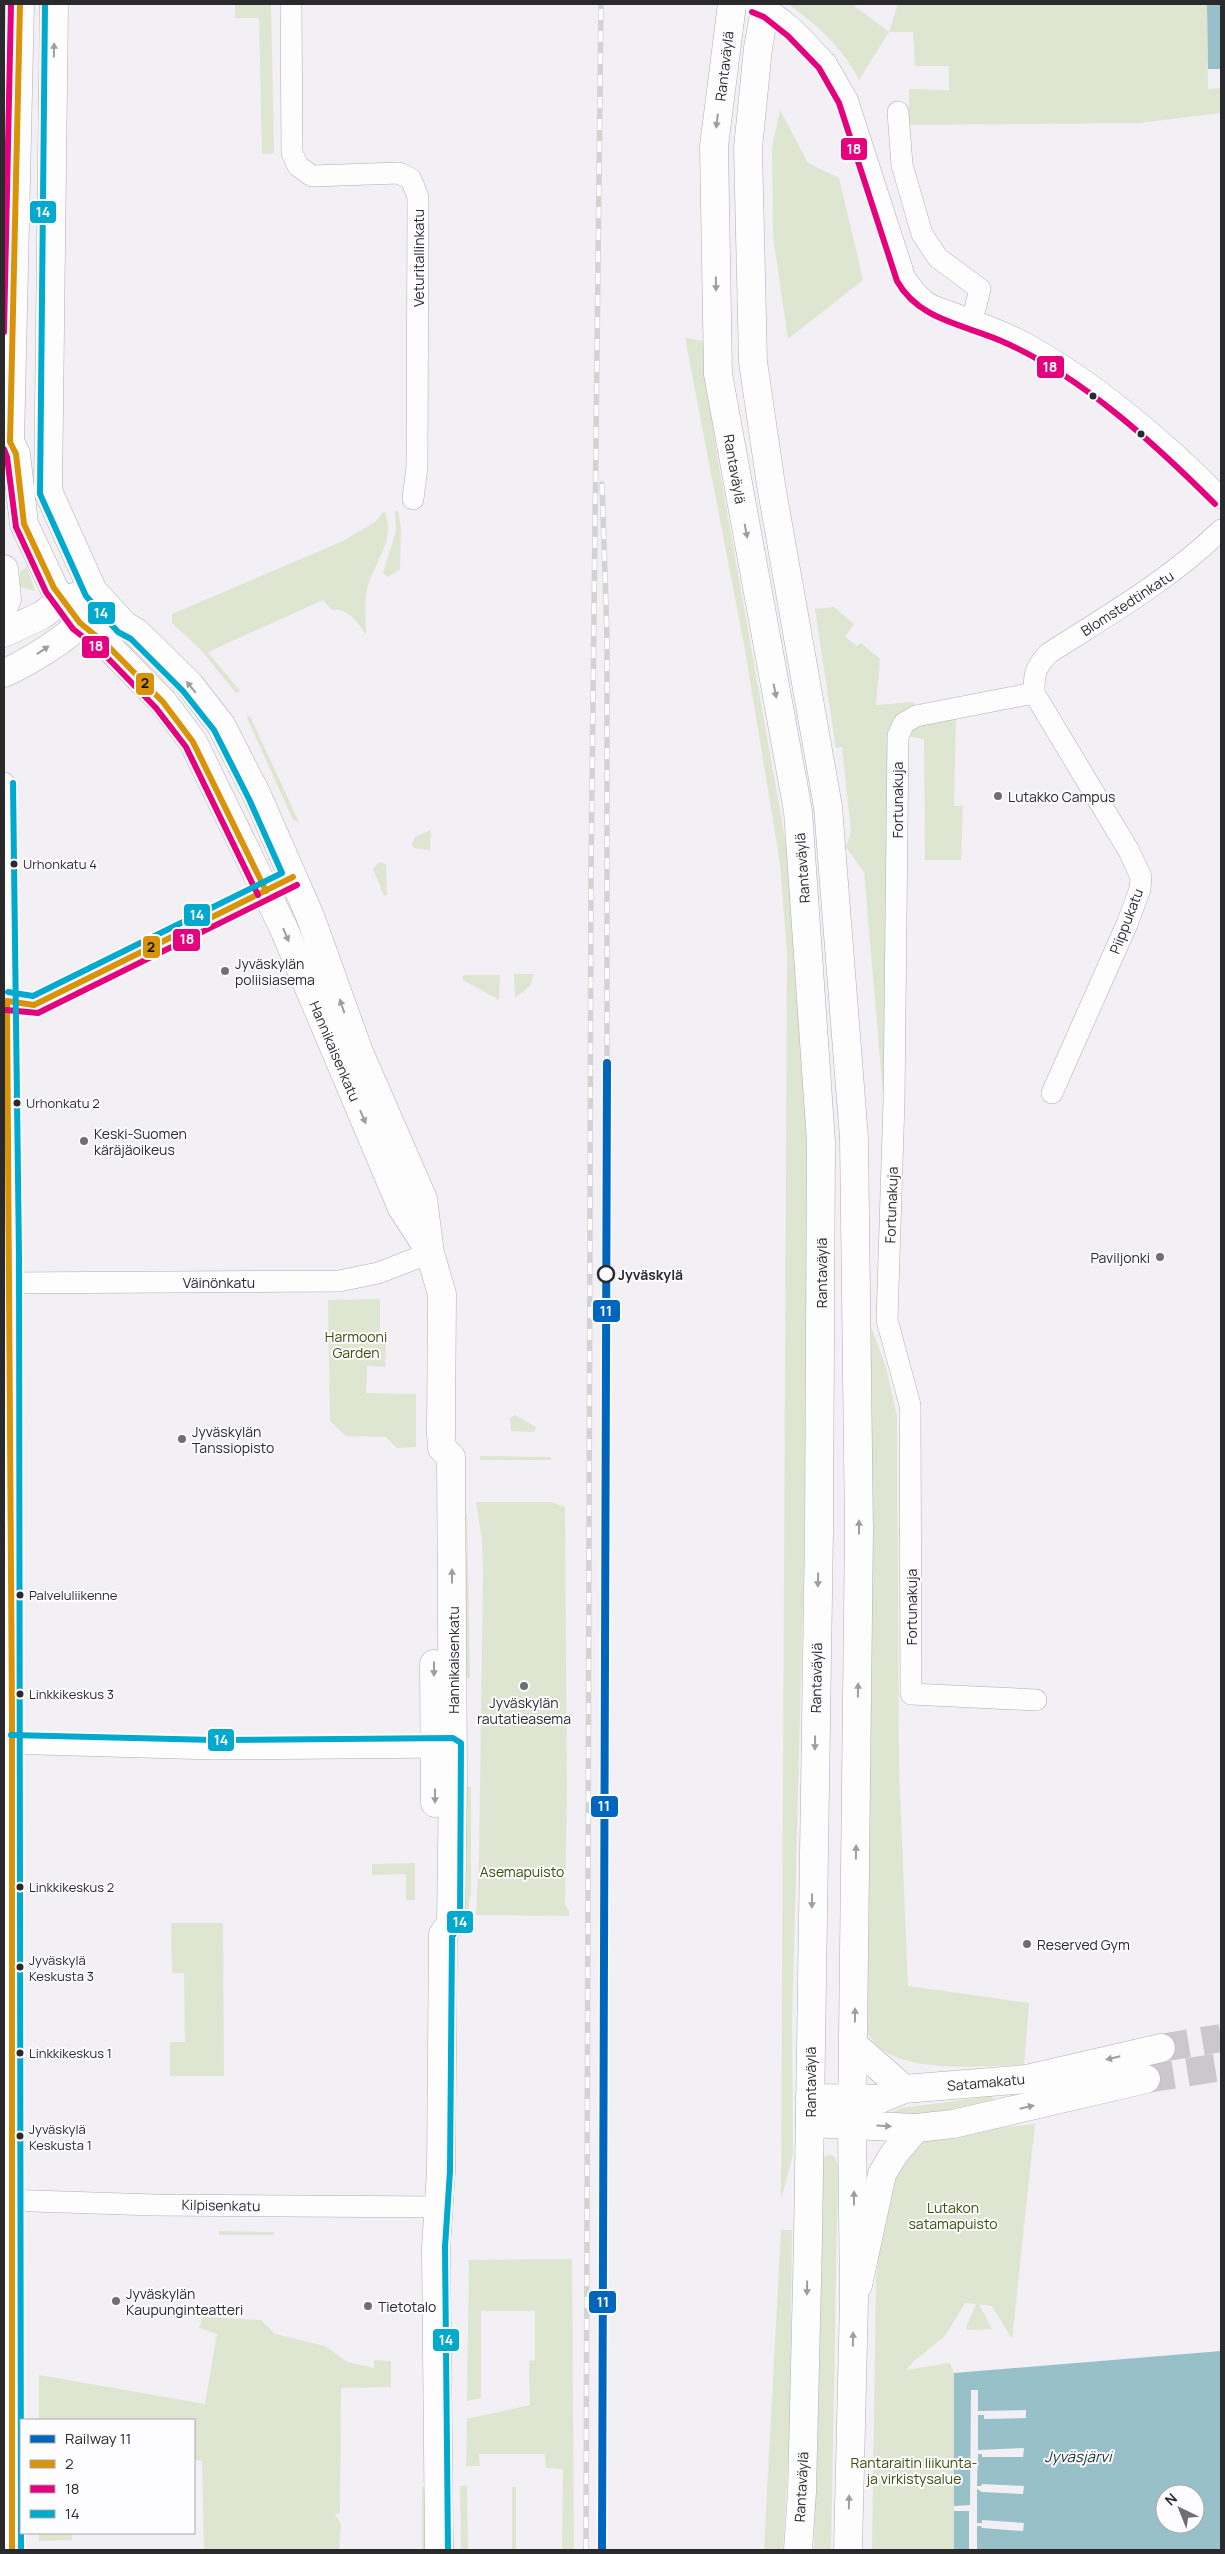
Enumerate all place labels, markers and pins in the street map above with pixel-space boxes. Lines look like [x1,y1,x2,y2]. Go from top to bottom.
unlabelled marker [1088,391,1098,401]
unlabelled marker [1136,429,1146,439]
place label: Lutakko Campus [1008,787,1115,806]
marker: Lutakko Campus [992,790,1004,802]
place label: Urhonkatu 4 [23,855,97,873]
marker: Urhonkatu 4 [9,859,19,869]
place label: Jyväskylän poliisiasema [235,954,315,989]
marker: Jyväskylän poliisiasema [219,965,231,977]
place label: Urhonkatu 2 [26,1094,100,1112]
marker: Urhonkatu 2 [12,1098,22,1108]
place label: Keski-Suomen käräjäoikeus [94,1124,187,1159]
marker: Keski-Suomen käräjäoikeus [78,1135,90,1147]
place label: Paviljonki [1090,1248,1150,1267]
marker: Paviljonki [1154,1251,1166,1263]
marker: Jyväskylä [597,1265,615,1283]
place label: Jyväskylä [618,1265,683,1284]
place label: Jyväskylän Tanssiopisto [192,1422,274,1457]
marker: Jyväskylän Tanssiopisto [176,1433,188,1445]
place label: Palveluliikenne [29,1586,118,1604]
marker: Palveluliikenne [15,1590,25,1600]
marker: Jyväskylän rautatieasema [518,1680,530,1692]
place label: Linkkikeskus 3 [29,1685,114,1703]
marker: Linkkikeskus 3 [15,1689,25,1699]
place label: Jyväskylän rautatieasema [477,1693,571,1728]
place label: Linkkikeskus 2 [29,1878,114,1896]
marker: Linkkikeskus 2 [15,1882,25,1892]
place label: Reserved Gym [1037,1935,1130,1954]
marker: Reserved Gym [1021,1938,1033,1950]
place label: Jyväskylä Keskusta 3 [29,1951,94,1985]
marker: Jyväskylä Keskusta 3 [15,1962,25,1972]
place label: Linkkikeskus 1 [29,2044,112,2062]
marker: Linkkikeskus 1 [15,2048,25,2058]
place label: Jyväskylä Keskusta 1 [29,2120,92,2154]
marker: Jyväskylä Keskusta 1 [15,2131,25,2141]
place label: Jyväskylän Kaupunginteatteri [126,2284,243,2319]
marker: Jyväskylän Kaupunginteatteri [110,2295,122,2307]
place label: Tietotalo [378,2297,436,2316]
marker: Tietotalo [362,2300,374,2312]

